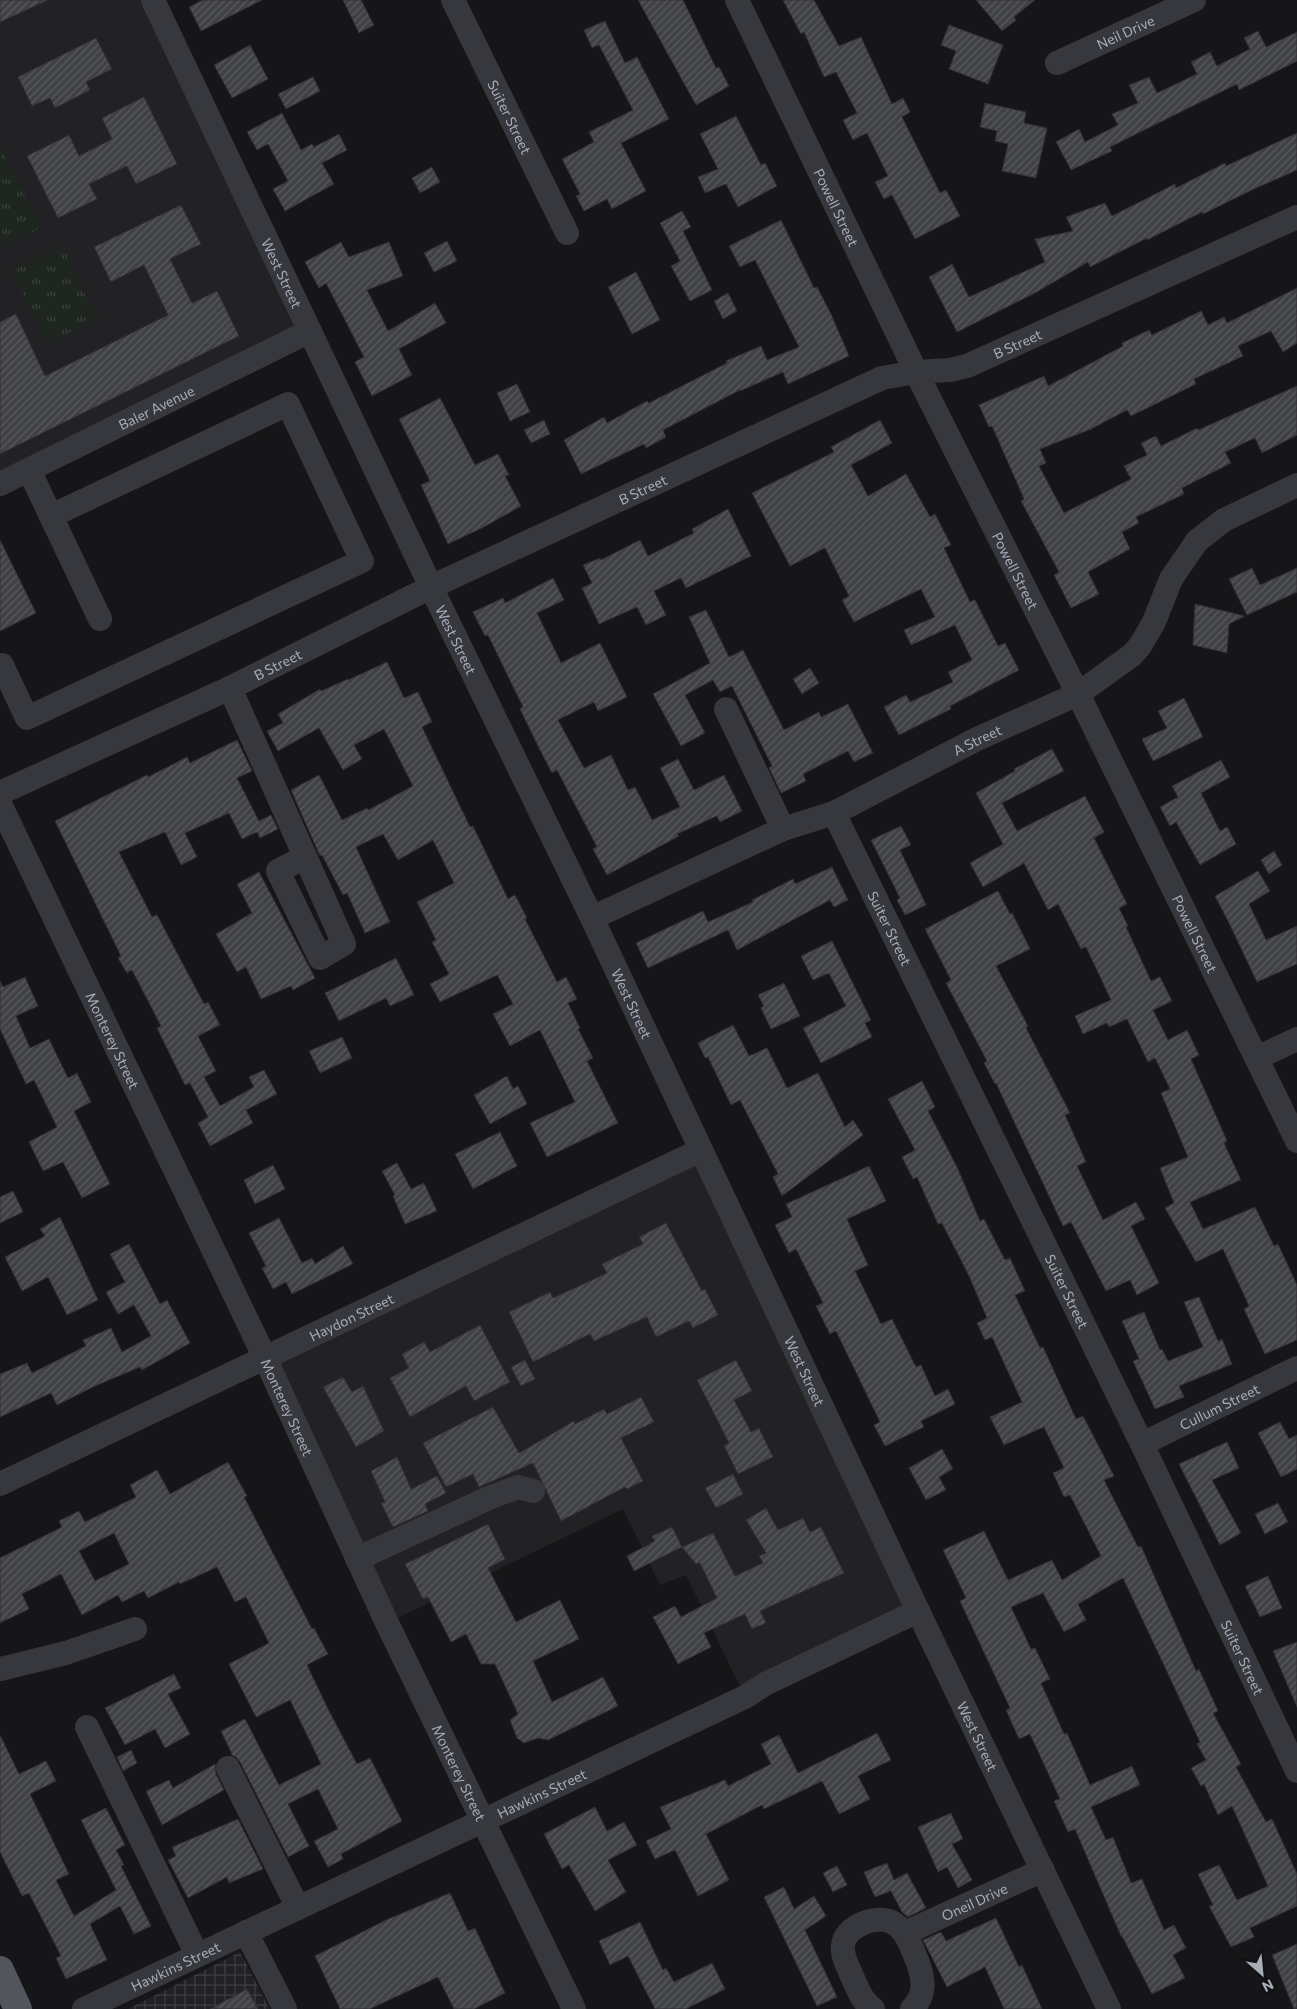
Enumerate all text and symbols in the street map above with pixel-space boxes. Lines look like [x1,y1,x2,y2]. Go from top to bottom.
street label: Neil Drive [1094,11,1157,52]
street label: Suiter Street [485,77,536,157]
street label: Powell Street [811,166,863,249]
street label: West Street [259,235,306,311]
street label: B Street [990,325,1044,362]
street label: Baler Avenue [115,381,197,433]
street label: B Street [616,470,670,507]
street label: Powell Street [989,529,1043,612]
street label: West Street [433,602,481,677]
street label: B Street [251,645,304,683]
street label: A Street [950,721,1004,759]
street label: Suiter Street [865,888,916,968]
street label: Powell Street [1169,892,1222,975]
street label: West Street [609,966,656,1041]
street label: Monterey Street [83,989,143,1092]
street label: Suiter Street [1042,1251,1093,1331]
street label: Haydon Street [306,1289,396,1344]
street label: West Street [781,1333,829,1409]
street label: Monterey Street [258,1356,317,1458]
street label: Cullum Street [1176,1379,1262,1433]
street label: Suiter Street [1218,1617,1268,1697]
street label: West Street [954,1698,1002,1774]
street label: Monterey Street [429,1722,490,1824]
street label: Hawkins Street [494,1765,589,1821]
street label: Oneil Drive [939,1879,1010,1924]
street label: Hawkins Street [128,1937,223,1994]
north arrow [1237,1949,1287,1999]
text: N [1260,1976,1277,1996]

